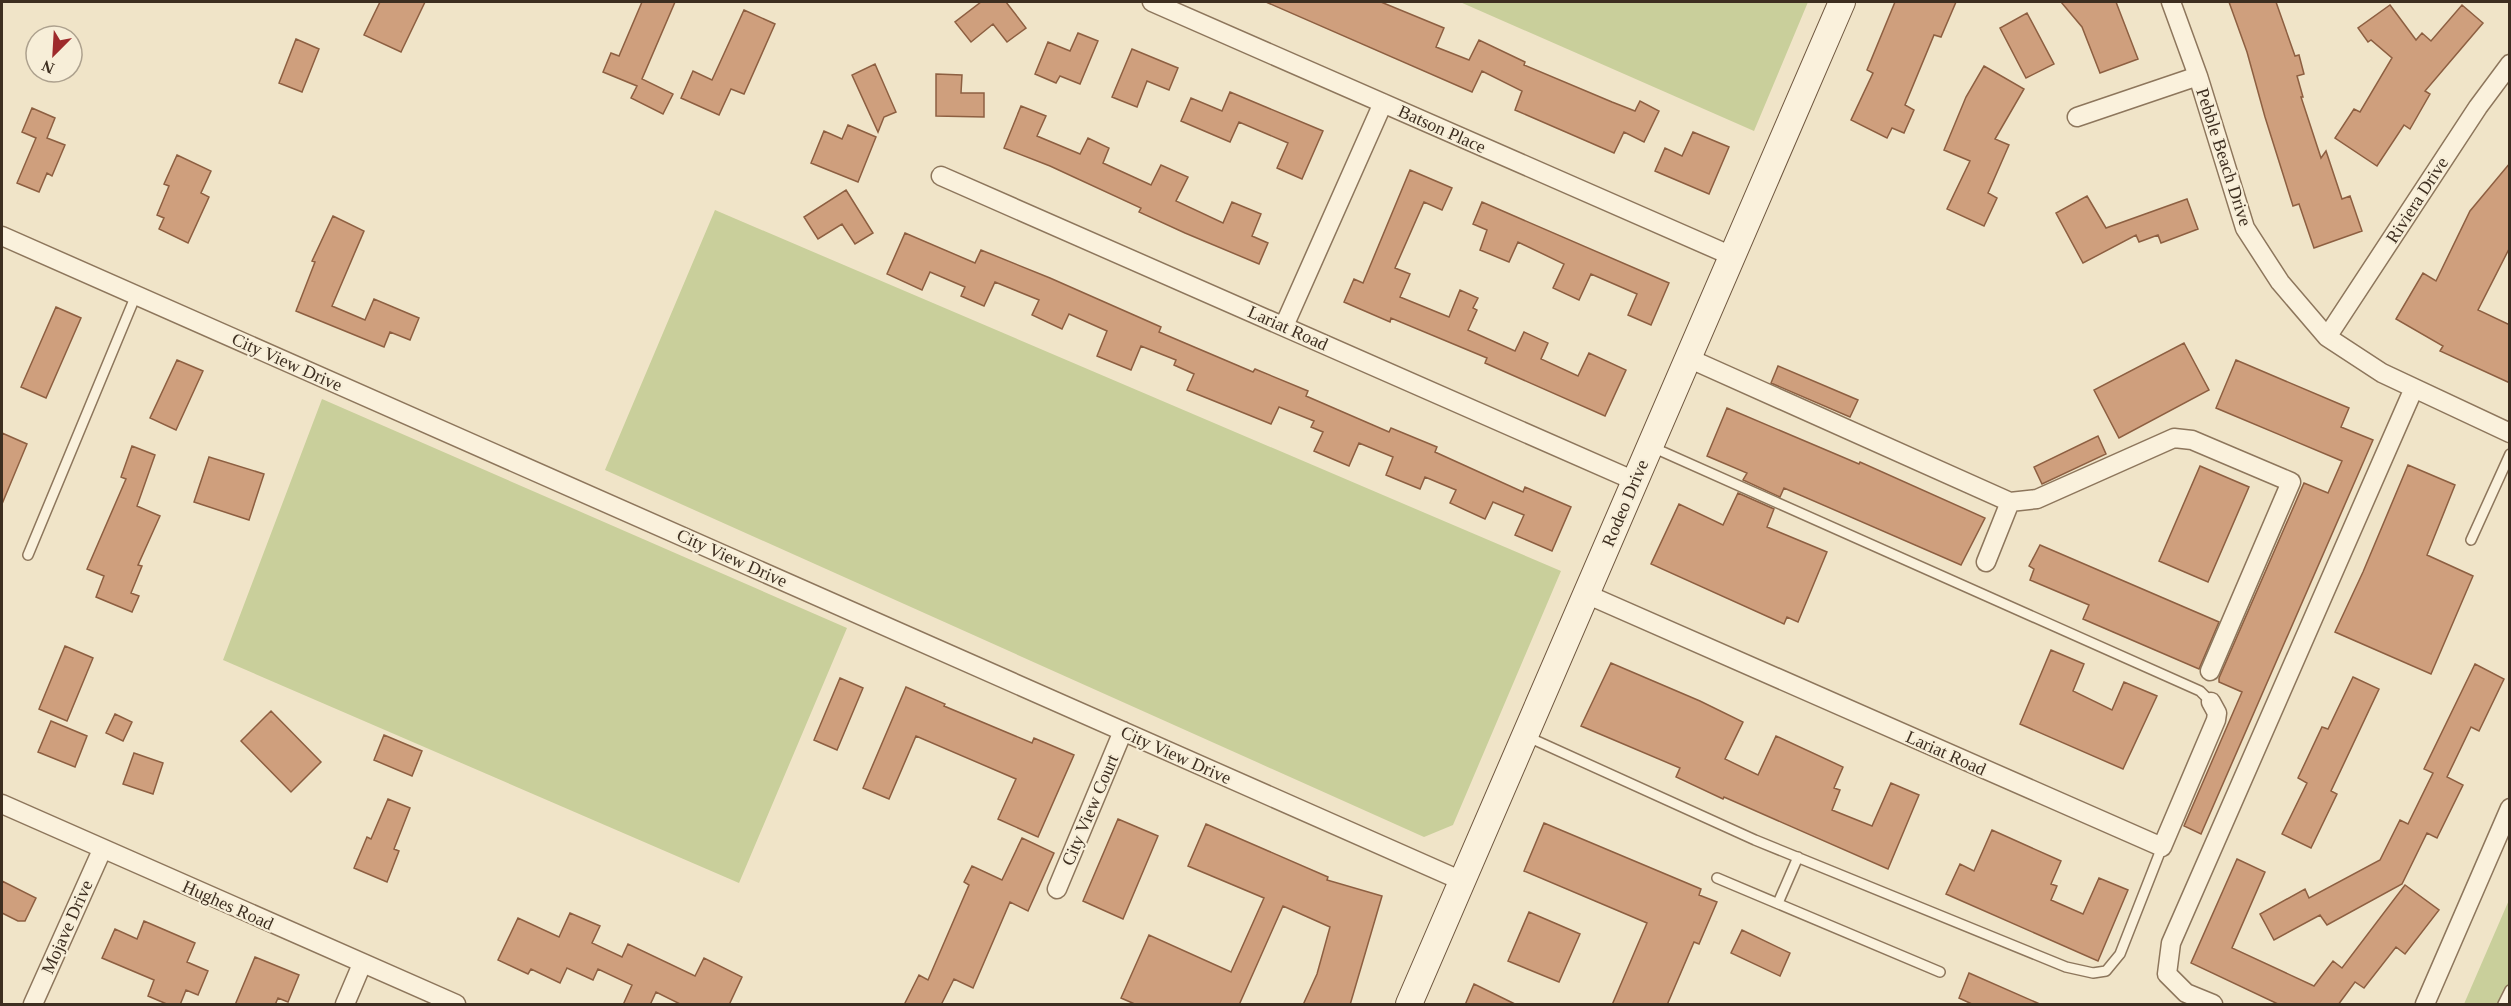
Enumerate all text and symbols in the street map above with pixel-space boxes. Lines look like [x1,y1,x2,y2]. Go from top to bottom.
north arrow [24,24,84,84]
text: N [39,57,57,77]
street label: Pebble Beach Drive [2192,85,2256,229]
street label: Batson Place [1395,101,1489,157]
street label: Riviera Drive [2382,153,2452,247]
street label: Lariat Road [1245,301,1331,355]
street label: City View Drive [229,329,345,395]
street label: Rodeo Drive [1598,457,1652,549]
street label: City View Drive [674,525,790,591]
street label: City View Drive [1118,722,1234,788]
street label: Lariat Road [1903,726,1989,780]
street label: City View Court [1058,752,1122,868]
street label: Hughes Road [179,876,277,934]
street label: Mojave Drive [37,877,97,977]

